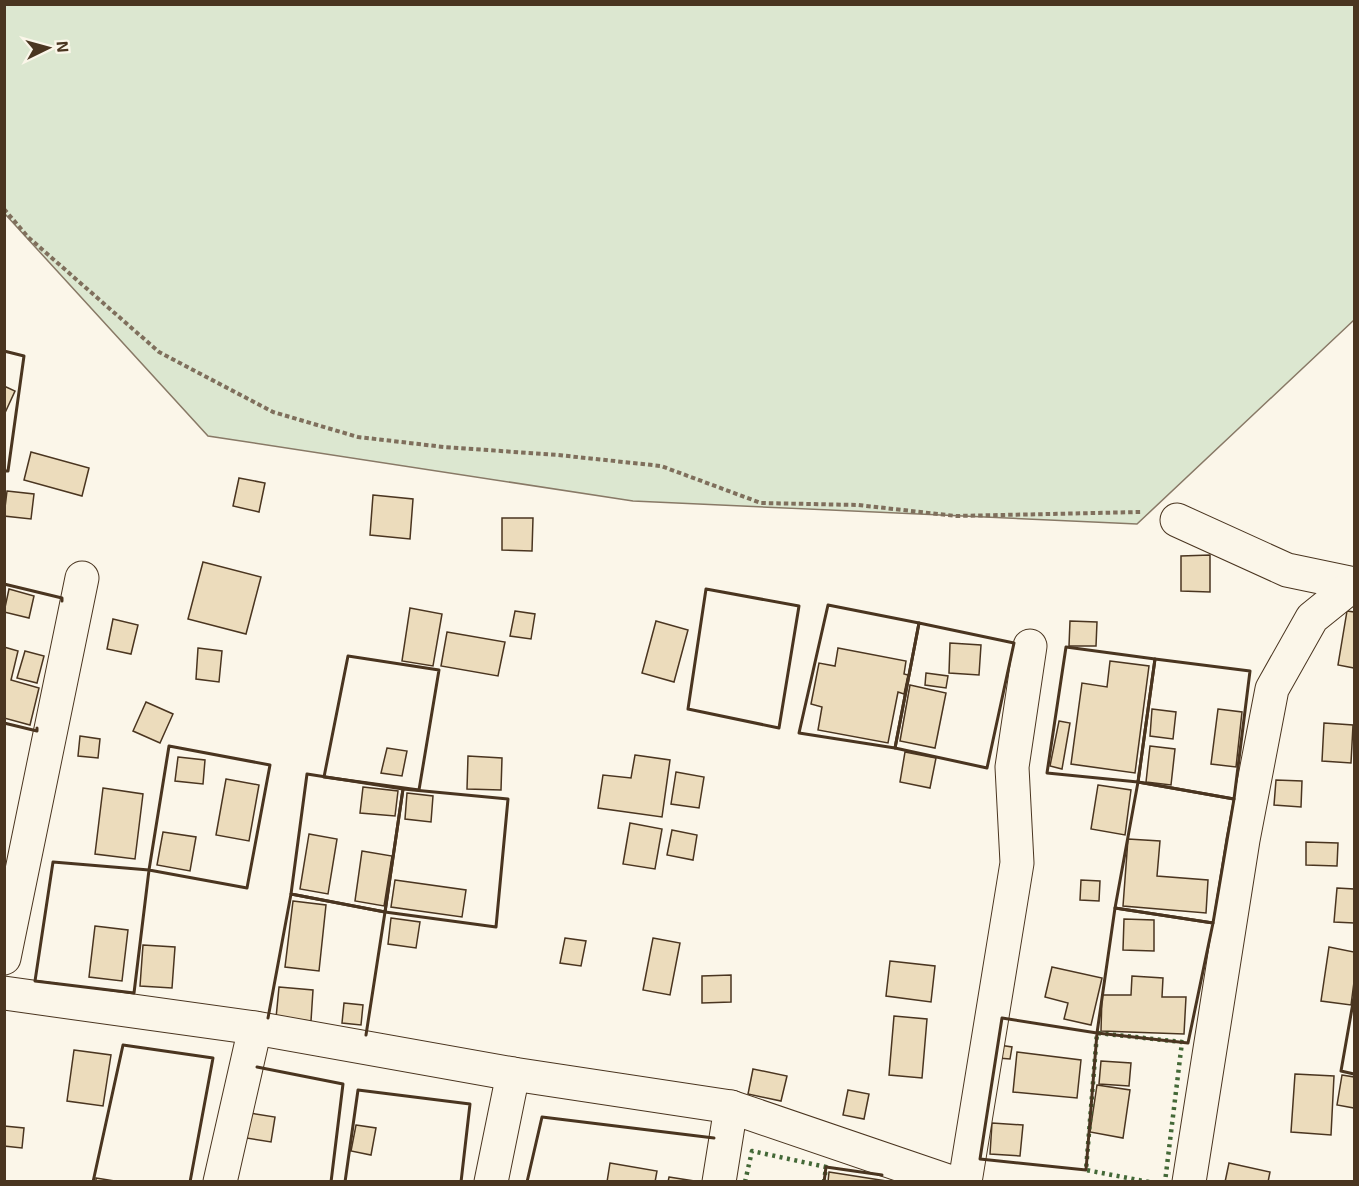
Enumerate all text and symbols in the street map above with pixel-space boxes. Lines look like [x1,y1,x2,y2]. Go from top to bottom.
north arrow [18,18,78,78]
text: N [53,40,73,53]

